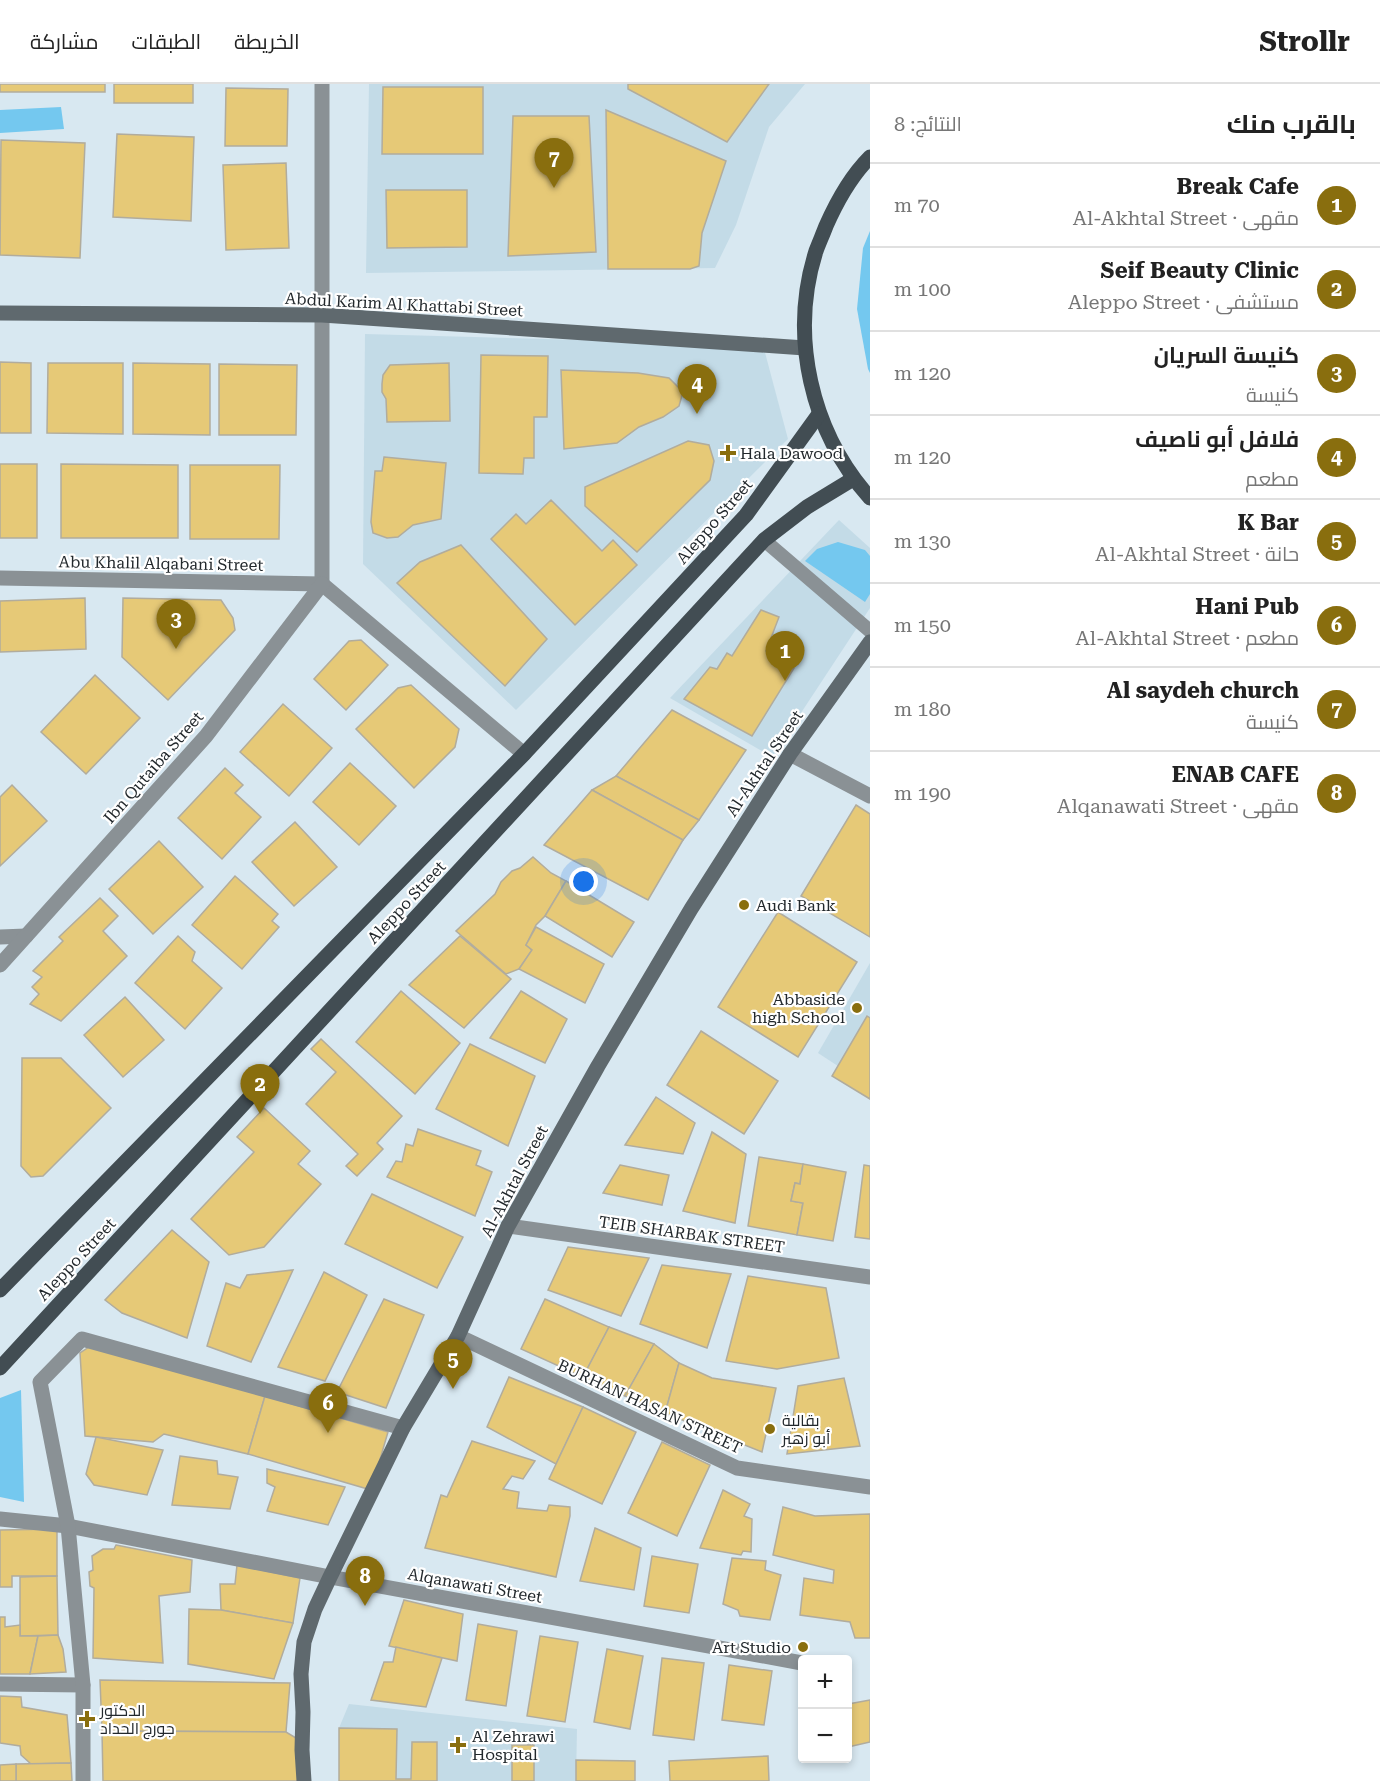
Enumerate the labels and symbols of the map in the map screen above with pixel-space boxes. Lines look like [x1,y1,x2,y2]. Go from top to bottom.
pin: 7 [534,138,574,188]
street label: Abdul Karim Al Khattabi Street [284,289,524,320]
pin: 4 [678,364,716,414]
place label: Hala Dawood [740,444,843,463]
marker: Hala Dawood [721,446,735,460]
street label: Aleppo Street [672,475,756,568]
street label: Abu Khalil Alqabani Street [59,552,263,575]
pin: 3 [156,600,195,649]
pin: 1 [766,632,804,681]
street label: Al-Akhtal Street [722,707,807,820]
street label: Ibn Qutaiba Street [100,708,207,827]
street label: Aleppo Street [363,857,449,948]
your location [569,867,598,896]
place label: Audi Bank [756,896,836,915]
marker: Audi Bank [737,898,751,912]
place label: Abbaside high School [752,990,845,1027]
marker: Abbaside high School [850,1001,864,1015]
pin: 2 [240,1064,280,1114]
street label: Al-Akhtal Street [477,1122,552,1240]
street label: TEIB SHARBAK STREET [598,1212,786,1257]
street label: Aleppo Street [33,1214,119,1305]
pin: 5 [434,1340,472,1389]
street label: BURHAN HASAN STREET [555,1355,745,1458]
pin: 6 [308,1384,348,1433]
place label: بقالية أبو زهير [781,1411,830,1448]
marker: بقالية أبو زهير [763,1422,777,1436]
pin: 8 [346,1556,385,1606]
street label: Alqanawati Street [406,1564,544,1607]
place label: Art Studio [712,1638,791,1657]
marker: Art Studio [796,1640,810,1654]
place label: الدكتور جورج الحداد [99,1701,175,1740]
marker: الدكتور جورج الحداد [78,1710,96,1728]
place label: Al Zehrawi Hospital [472,1727,555,1764]
marker: Al Zehrawi Hospital [449,1736,467,1754]

